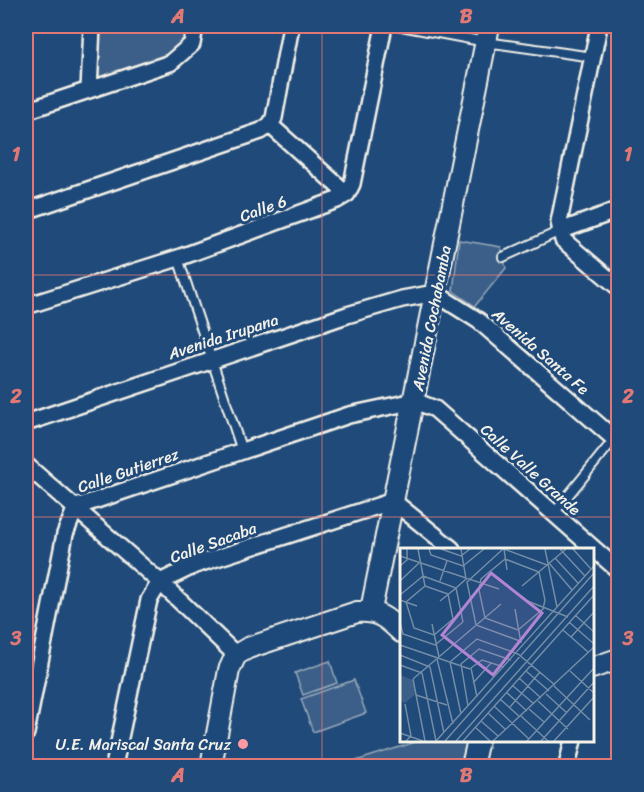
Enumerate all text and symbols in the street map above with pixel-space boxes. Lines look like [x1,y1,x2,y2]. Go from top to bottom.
text: A [170,0,185,34]
text: B [460,0,473,34]
text: 1 [12,137,21,172]
text: 1 [624,137,633,172]
street label: Calle 6 [235,187,291,230]
street label: Avenida Cochabamba [403,243,460,394]
street label: Avenida Santa Fe [484,300,596,403]
street label: Avenida Irupana [163,305,282,368]
text: 2 [9,379,22,414]
text: 2 [621,379,634,414]
street label: Calle Valle Grande [473,416,588,523]
street label: Calle Gutierrez [74,439,183,501]
street label: Calle Sacaba [166,513,262,572]
inset map [400,548,593,741]
text: 3 [10,621,22,656]
text: 3 [622,621,634,656]
place label: U.E. Mariscal Santa Cruz [55,730,231,759]
marker: U.E. Mariscal Santa Cruz [236,737,250,751]
text: A [170,758,185,792]
text: B [460,758,473,792]

